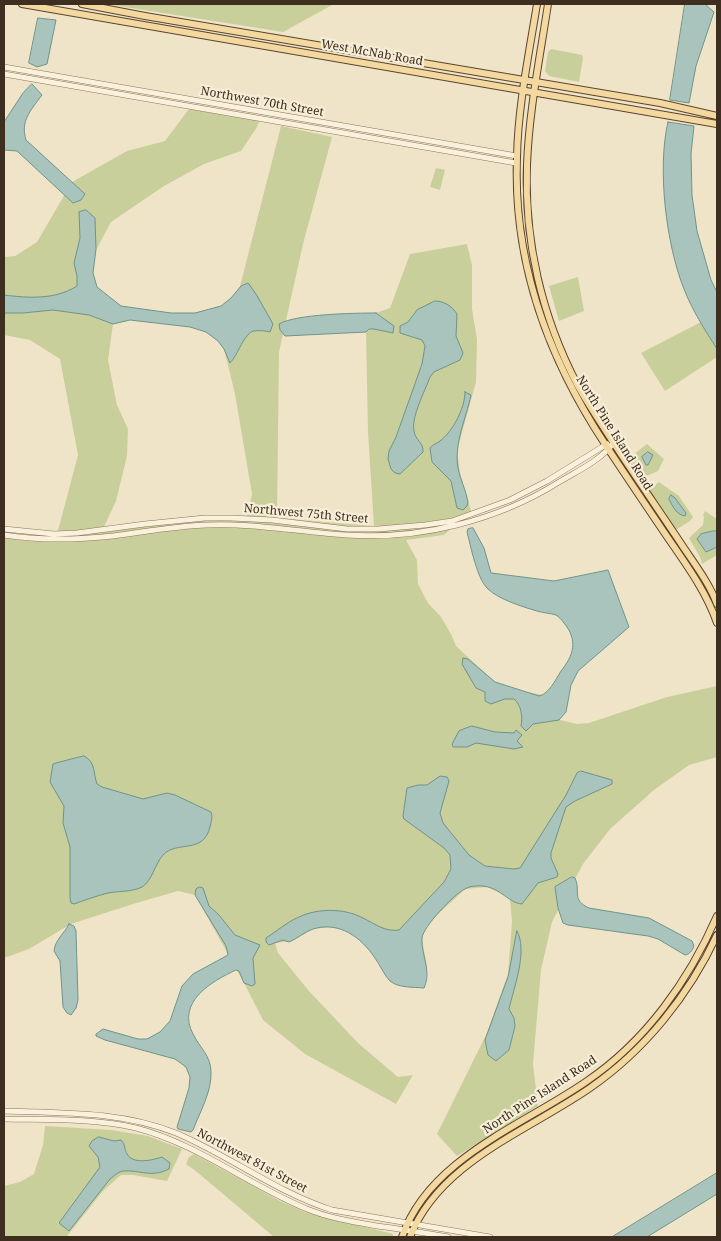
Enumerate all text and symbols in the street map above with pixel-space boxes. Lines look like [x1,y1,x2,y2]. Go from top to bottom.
street label: West McNab Road [320,37,424,69]
street label: Northwest 70th Street [199,84,325,120]
street label: North Pine Island Road [573,373,655,493]
street label: Northwest 75th Street [243,501,369,527]
street label: North Pine Island Road [481,1053,599,1137]
street label: Northwest 81st Street [194,1126,310,1196]

